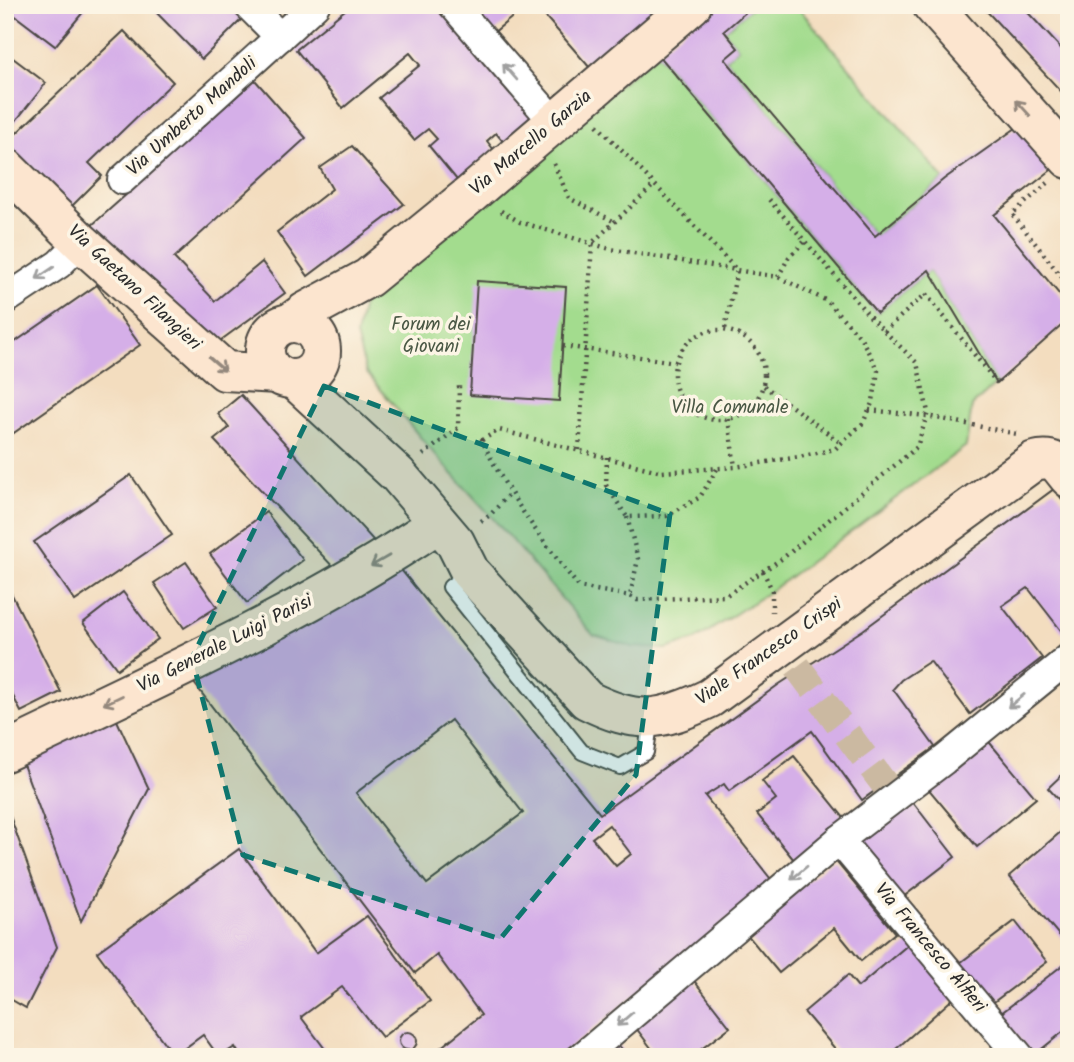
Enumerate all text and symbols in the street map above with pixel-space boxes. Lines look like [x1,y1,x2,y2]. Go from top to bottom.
street label: Via Umberto Mandoli [120,49,265,184]
one-way arrow [502,63,518,81]
street label: Via Marcello Garzia [463,82,599,204]
one-way arrow [1015,100,1031,118]
street label: Via Gaetano Filangieri [60,218,209,359]
one-way arrow [36,266,55,280]
park label: Forum dei Giovani [391,310,472,362]
one-way arrow [207,356,225,372]
park label: Villa Comunale [672,393,789,423]
one-way arrow [370,555,391,568]
street label: Via Generale Luigi Parisi [132,586,319,701]
street label: Viale Francesco Crispi [689,589,850,714]
one-way arrow [1007,693,1025,709]
one-way arrow [103,694,124,707]
one-way arrow [791,865,809,881]
street label: Via Francesco Alfieri [867,876,994,1021]
one-way arrow [617,1011,635,1027]

